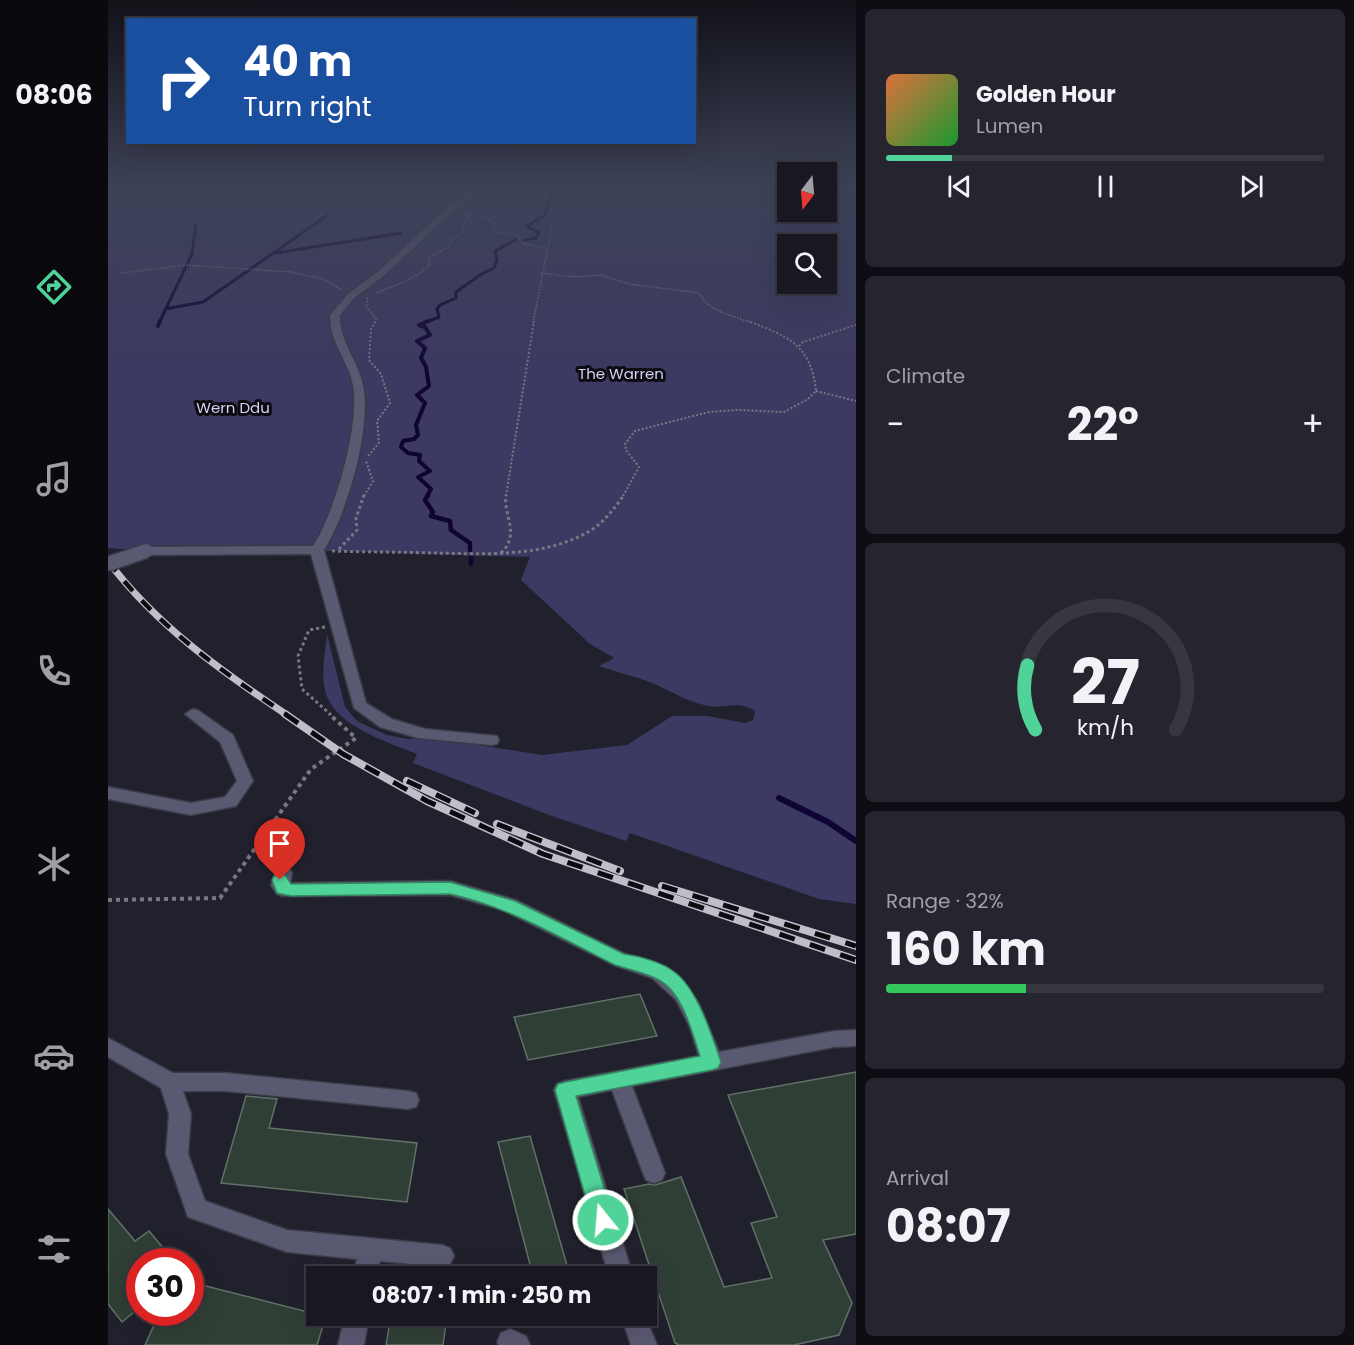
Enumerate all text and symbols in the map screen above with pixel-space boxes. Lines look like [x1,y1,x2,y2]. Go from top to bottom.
text: 40 m [243,32,352,91]
icon: right [144,42,222,120]
text: 08:06 [15,76,93,113]
text: Golden Hour [976,79,1116,110]
text: Turn right [243,88,372,125]
text: Lumen [976,112,1043,140]
north arrow [777,162,837,222]
map controls [777,162,837,294]
icon: previous [943,170,976,203]
icon: pause [1089,170,1122,203]
icon: next [1235,170,1268,203]
button: search [777,234,837,294]
icon: directions [33,266,75,308]
text: Climate [886,362,965,390]
park label: The Warren [578,363,664,384]
text: 22° [1067,393,1139,456]
park label: Wern Ddu [196,397,270,418]
text: − [886,401,904,448]
text: + [1301,401,1324,448]
icon: music [33,458,75,500]
text: 27 [1070,638,1140,726]
icon: phone [33,650,75,692]
text: km/h [1076,712,1134,743]
pin [254,818,305,880]
icon: arrive [263,827,296,860]
icon: climate [33,843,75,885]
text: Range · 32% [886,887,1004,915]
text: 160 km [886,918,1046,981]
icon: car [33,1035,75,1077]
text: Arrival [886,1164,949,1192]
position arrow [571,1188,635,1252]
text: 08:07 [886,1195,1011,1258]
icon: filters [33,1228,75,1270]
speed limit sign: 30 [126,1248,204,1326]
text: 08:07 · 1 min · 250 m [372,1280,591,1311]

